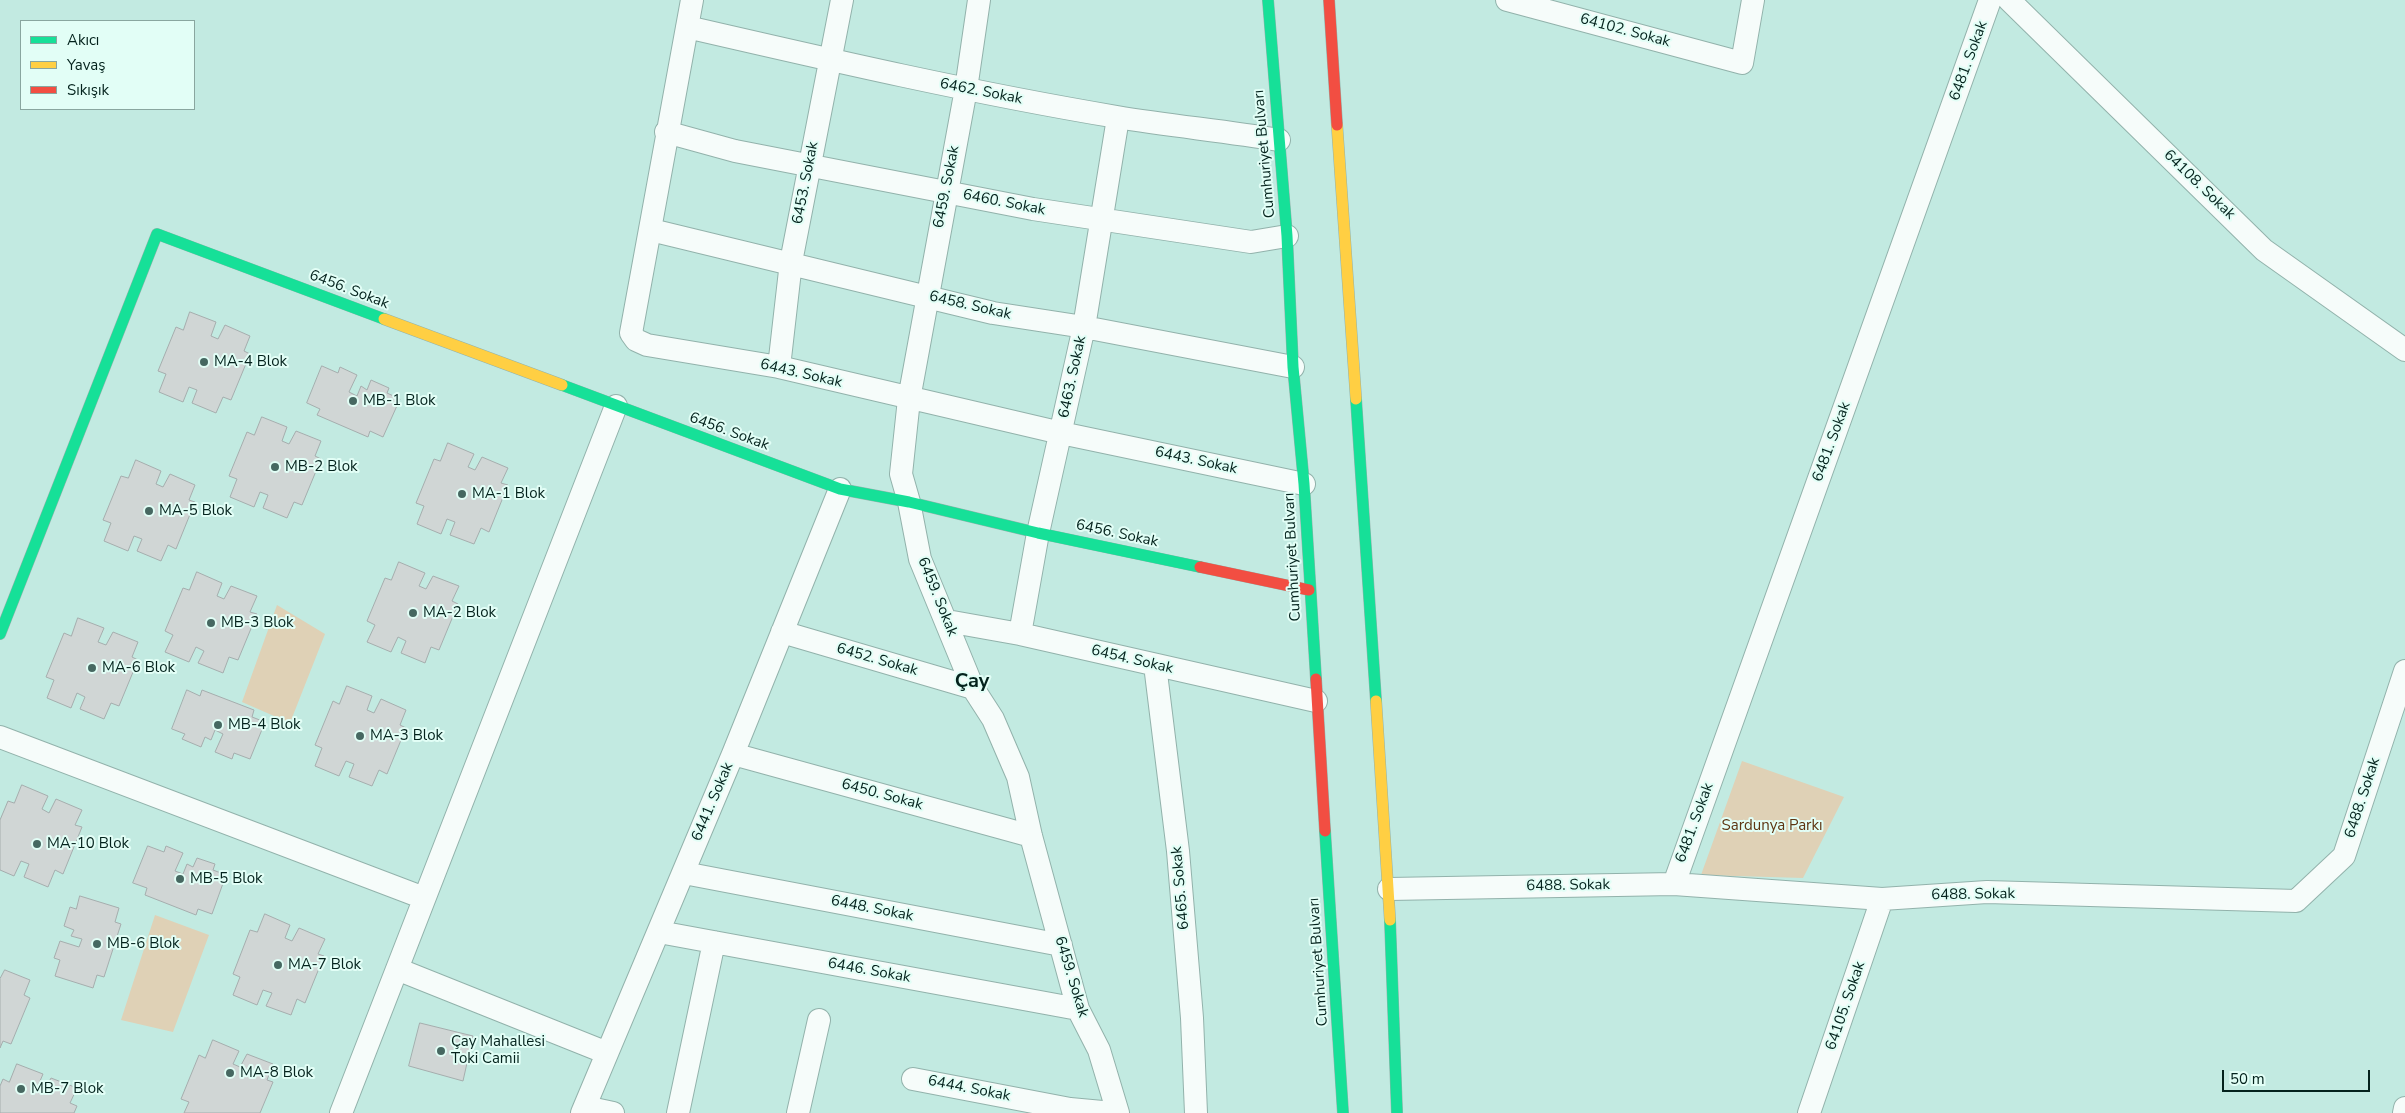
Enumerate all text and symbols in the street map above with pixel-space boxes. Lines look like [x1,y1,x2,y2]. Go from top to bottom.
street label: 64102. Sokak [1578,10,1672,52]
street label: 6481. Sokak [1946,19,1992,103]
legend [20,20,195,110]
text: Akıcı [67,30,99,50]
text: Yavaş [67,55,105,75]
street label: 6462. Sokak [938,75,1024,109]
text: Sıkışık [67,80,109,100]
street label: Cumhuriyet Bulvarı [1250,89,1280,219]
street label: 6453. Sokak [789,140,823,226]
street label: 6459. Sokak [930,144,964,230]
street label: 64108. Sokak [2159,146,2239,224]
street label: 6460. Sokak [961,186,1047,220]
street label: 6456. Sokak [307,267,391,313]
street label: 6458. Sokak [927,288,1013,324]
street label: 6463. Sokak [1055,334,1091,420]
place label: MA-4 Blok [214,353,287,371]
marker: MA-4 Blok [198,356,210,368]
street label: 6443. Sokak [758,356,844,392]
place label: MB-1 Blok [363,392,436,410]
marker: MB-1 Blok [347,395,359,407]
street label: 6481. Sokak [1809,400,1855,484]
street label: 6456. Sokak [687,409,771,455]
street label: 6443. Sokak [1153,443,1239,479]
place label: MB-2 Blok [285,458,358,476]
marker: MB-2 Blok [269,461,281,473]
place label: MA-1 Blok [472,485,545,503]
marker: MA-1 Blok [456,488,468,500]
street label: Cumhuriyet Bulvarı [1281,492,1305,622]
place label: MA-5 Blok [159,502,232,520]
marker: MA-5 Blok [143,505,155,517]
street label: 6456. Sokak [1074,516,1160,552]
street label: 6459. Sokak [913,555,961,639]
place label: MA-2 Blok [423,604,496,622]
marker: MA-2 Blok [407,607,419,619]
place label: MB-3 Blok [221,614,294,632]
marker: MB-3 Blok [205,617,217,629]
street label: 6452. Sokak [834,640,920,680]
street label: 6454. Sokak [1089,642,1175,678]
place label: MA-6 Blok [102,659,175,677]
marker: MA-6 Blok [86,662,98,674]
district label: Çay [955,670,989,694]
place label: MB-4 Blok [228,716,301,734]
marker: MB-4 Blok [212,719,224,731]
place label: MA-3 Blok [370,727,443,745]
marker: MA-3 Blok [354,730,366,742]
street label: 6488. Sokak [2342,755,2384,841]
street label: 6441. Sokak [688,760,738,844]
street label: 6450. Sokak [839,775,925,815]
street label: 6481. Sokak [1672,781,1718,865]
park label: Sardunya Parkı [1722,817,1822,835]
place label: MA-10 Blok [47,835,129,853]
marker: MA-10 Blok [31,838,43,850]
street label: 6465. Sokak [1168,846,1194,930]
place label: MB-5 Blok [190,870,263,888]
marker: MB-5 Blok [174,873,186,885]
street label: 6488. Sokak [1526,876,1610,896]
street label: 6488. Sokak [1931,885,2015,905]
street label: 6448. Sokak [829,892,915,926]
street label: Cumhuriyet Bulvarı [1306,897,1332,1027]
street label: 6459. Sokak [1050,934,1092,1020]
place label: MB-6 Blok [107,935,180,953]
marker: MB-6 Blok [91,938,103,950]
street label: 6446. Sokak [826,955,912,987]
place label: MA-7 Blok [288,956,361,974]
marker: MA-7 Blok [272,959,284,971]
street label: 64105. Sokak [1822,959,1870,1053]
place label: Çay Mahallesi Toki Camii [451,1033,545,1068]
marker: Çay Mahallesi Toki Camii [435,1045,447,1057]
scale bar [2225,1060,2372,1092]
place label: MA-8 Blok [240,1064,313,1082]
marker: MA-8 Blok [224,1067,236,1079]
text: 50 m [2230,1069,2265,1089]
street label: 6444. Sokak [926,1072,1012,1106]
place label: MB-7 Blok [31,1080,104,1098]
marker: MB-7 Blok [15,1083,27,1095]

